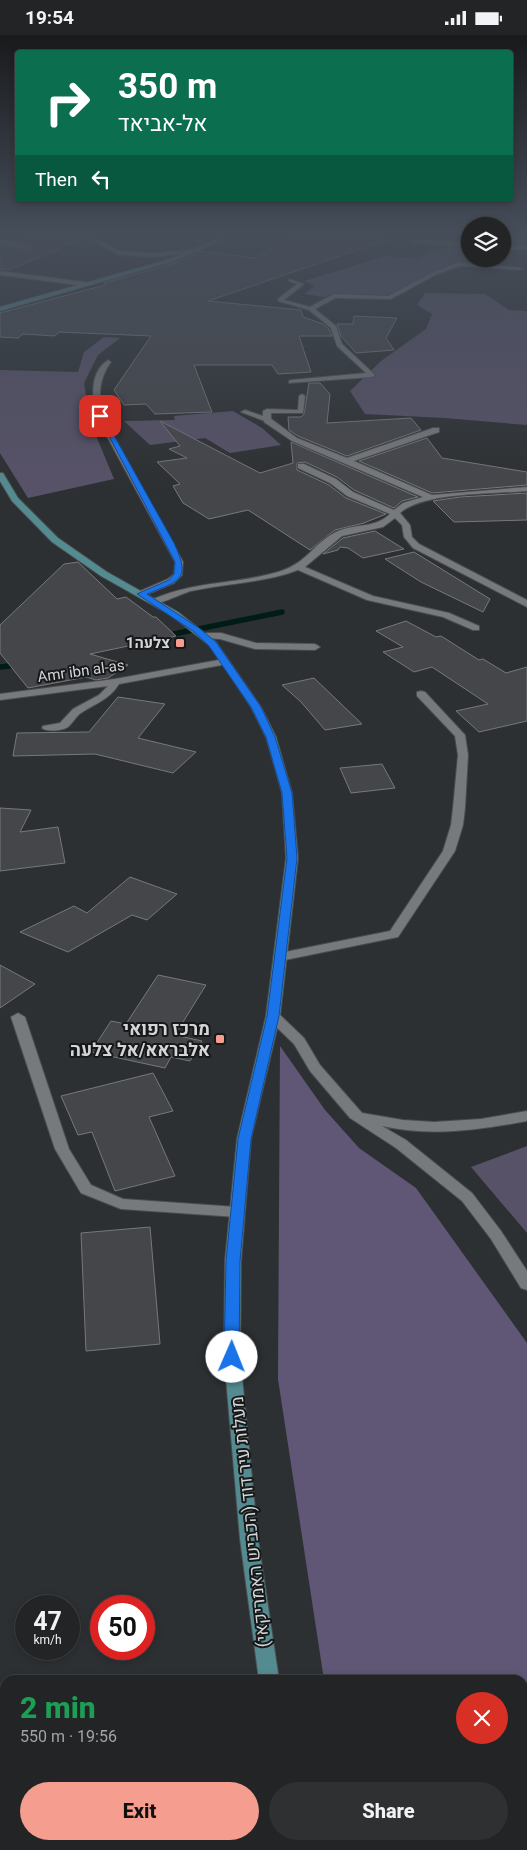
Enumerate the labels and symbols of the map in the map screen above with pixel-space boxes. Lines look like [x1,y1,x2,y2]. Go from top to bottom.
pin [79,395,121,437]
place label: צלעה1 [126,634,170,652]
marker: צלעה1 [174,637,186,649]
street label: Amr ibn al-as [36,656,126,686]
place label: מרכז רפואי אלבראא/אל צלעה [70,1018,210,1060]
marker: מרכז רפואי אלבראא/אל צלעה [214,1033,226,1045]
position arrow [205,1330,257,1382]
street label: מעלות עיר דוד (הכביש האמריקאי) [226,1395,274,1649]
speed limit sign: 50 [90,1595,155,1660]

